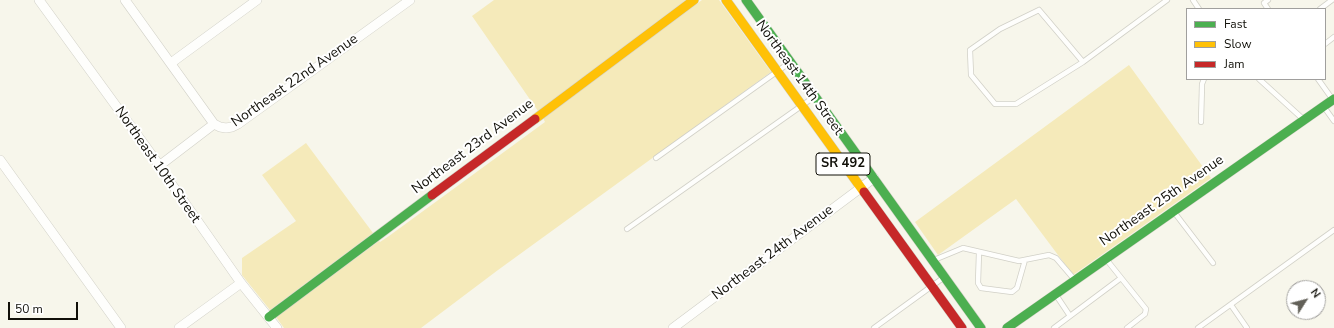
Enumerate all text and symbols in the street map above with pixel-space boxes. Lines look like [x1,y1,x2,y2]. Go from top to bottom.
legend [1186,8,1326,80]
text: Fast [1224,16,1247,32]
street label: Northeast 14th Street [752,17,846,139]
street label: Northeast 22nd Avenue [229,31,361,131]
text: Slow [1224,36,1252,52]
text: Jam [1224,56,1245,72]
street label: Northeast 23rd Avenue [409,96,537,198]
street label: Northeast 10th Street [111,104,203,226]
street label: Northeast 25th Avenue [1097,152,1227,250]
road number: SR 492 [816,153,870,175]
street label: Northeast 24th Avenue [709,202,837,304]
north arrow [1286,280,1326,320]
text: N [1307,285,1324,301]
scale bar [10,294,80,320]
text: 50 m [15,301,43,317]

